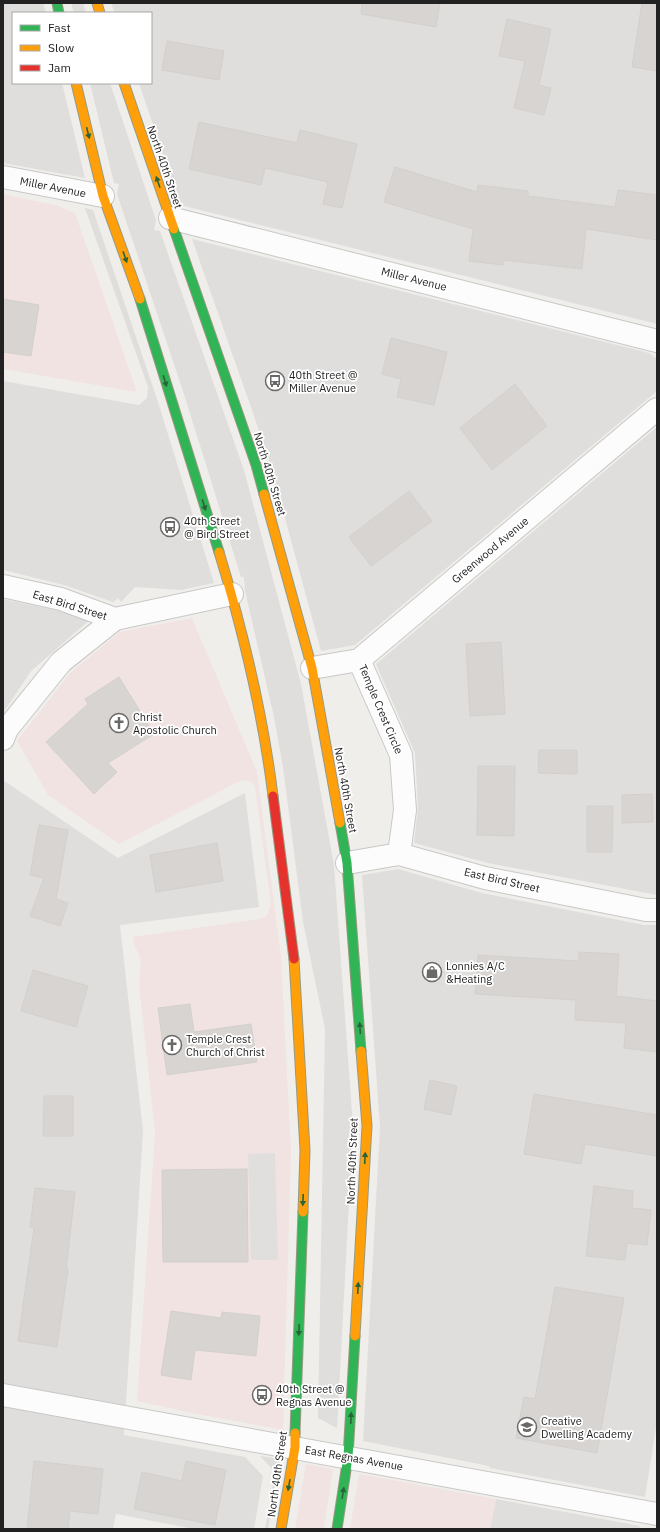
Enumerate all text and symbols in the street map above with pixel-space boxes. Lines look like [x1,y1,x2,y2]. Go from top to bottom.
legend [12,12,152,84]
text: Fast [48,20,71,35]
text: Slow [48,40,74,55]
text: Jam [48,60,71,75]
street label: North 40th Street [144,124,186,210]
one-way arrow [85,126,91,139]
street label: Miller Avenue [19,174,87,200]
one-way arrow [154,175,160,187]
one-way arrow [122,251,128,263]
street label: Miller Avenue [380,264,448,294]
place label: 40th Street @ Miller Avenue [289,368,358,395]
bus stop icon: 40th Street @ Miller Avenue [264,370,286,392]
one-way arrow [162,375,168,387]
street label: North 40th Street [251,430,289,518]
one-way arrow [201,499,207,511]
place label: 40th Street @ Bird Street [184,514,250,541]
street label: Greenwood Avenue [449,514,531,586]
bus stop icon: 40th Street @ Bird Street [159,516,181,538]
street label: East Bird Street [31,587,109,623]
street label: Temple Crest Circle [356,662,406,756]
place label: Christ Apostolic Church [133,710,217,737]
church icon: Christ Apostolic Church [108,712,130,734]
street label: North 40th Street [332,746,360,834]
street label: East Bird Street [463,865,541,896]
place label: Lonnies A/C &Heating [446,959,505,986]
shop icon: Lonnies A/C &Heating [421,961,443,983]
one-way arrow [356,1022,363,1035]
place label: Temple Crest Church of Christ [186,1032,265,1059]
church icon: Temple Crest Church of Christ [161,1034,183,1056]
street label: North 40th Street [343,1117,361,1205]
one-way arrow [362,1151,368,1164]
one-way arrow [300,1194,307,1206]
one-way arrow [354,1282,361,1294]
one-way arrow [296,1324,302,1337]
place label: 40th Street @ Regnas Avenue [276,1382,352,1409]
bus stop icon: 40th Street @ Regnas Avenue [251,1384,273,1406]
one-way arrow [347,1412,354,1424]
place label: Creative Dwelling Academy [541,1414,633,1441]
school or university icon: Creative Dwelling Academy [516,1416,538,1438]
street label: North 40th Street [264,1430,290,1518]
street label: East Regnas Avenue [304,1442,404,1474]
one-way arrow [286,1479,292,1491]
one-way arrow [340,1487,346,1499]

